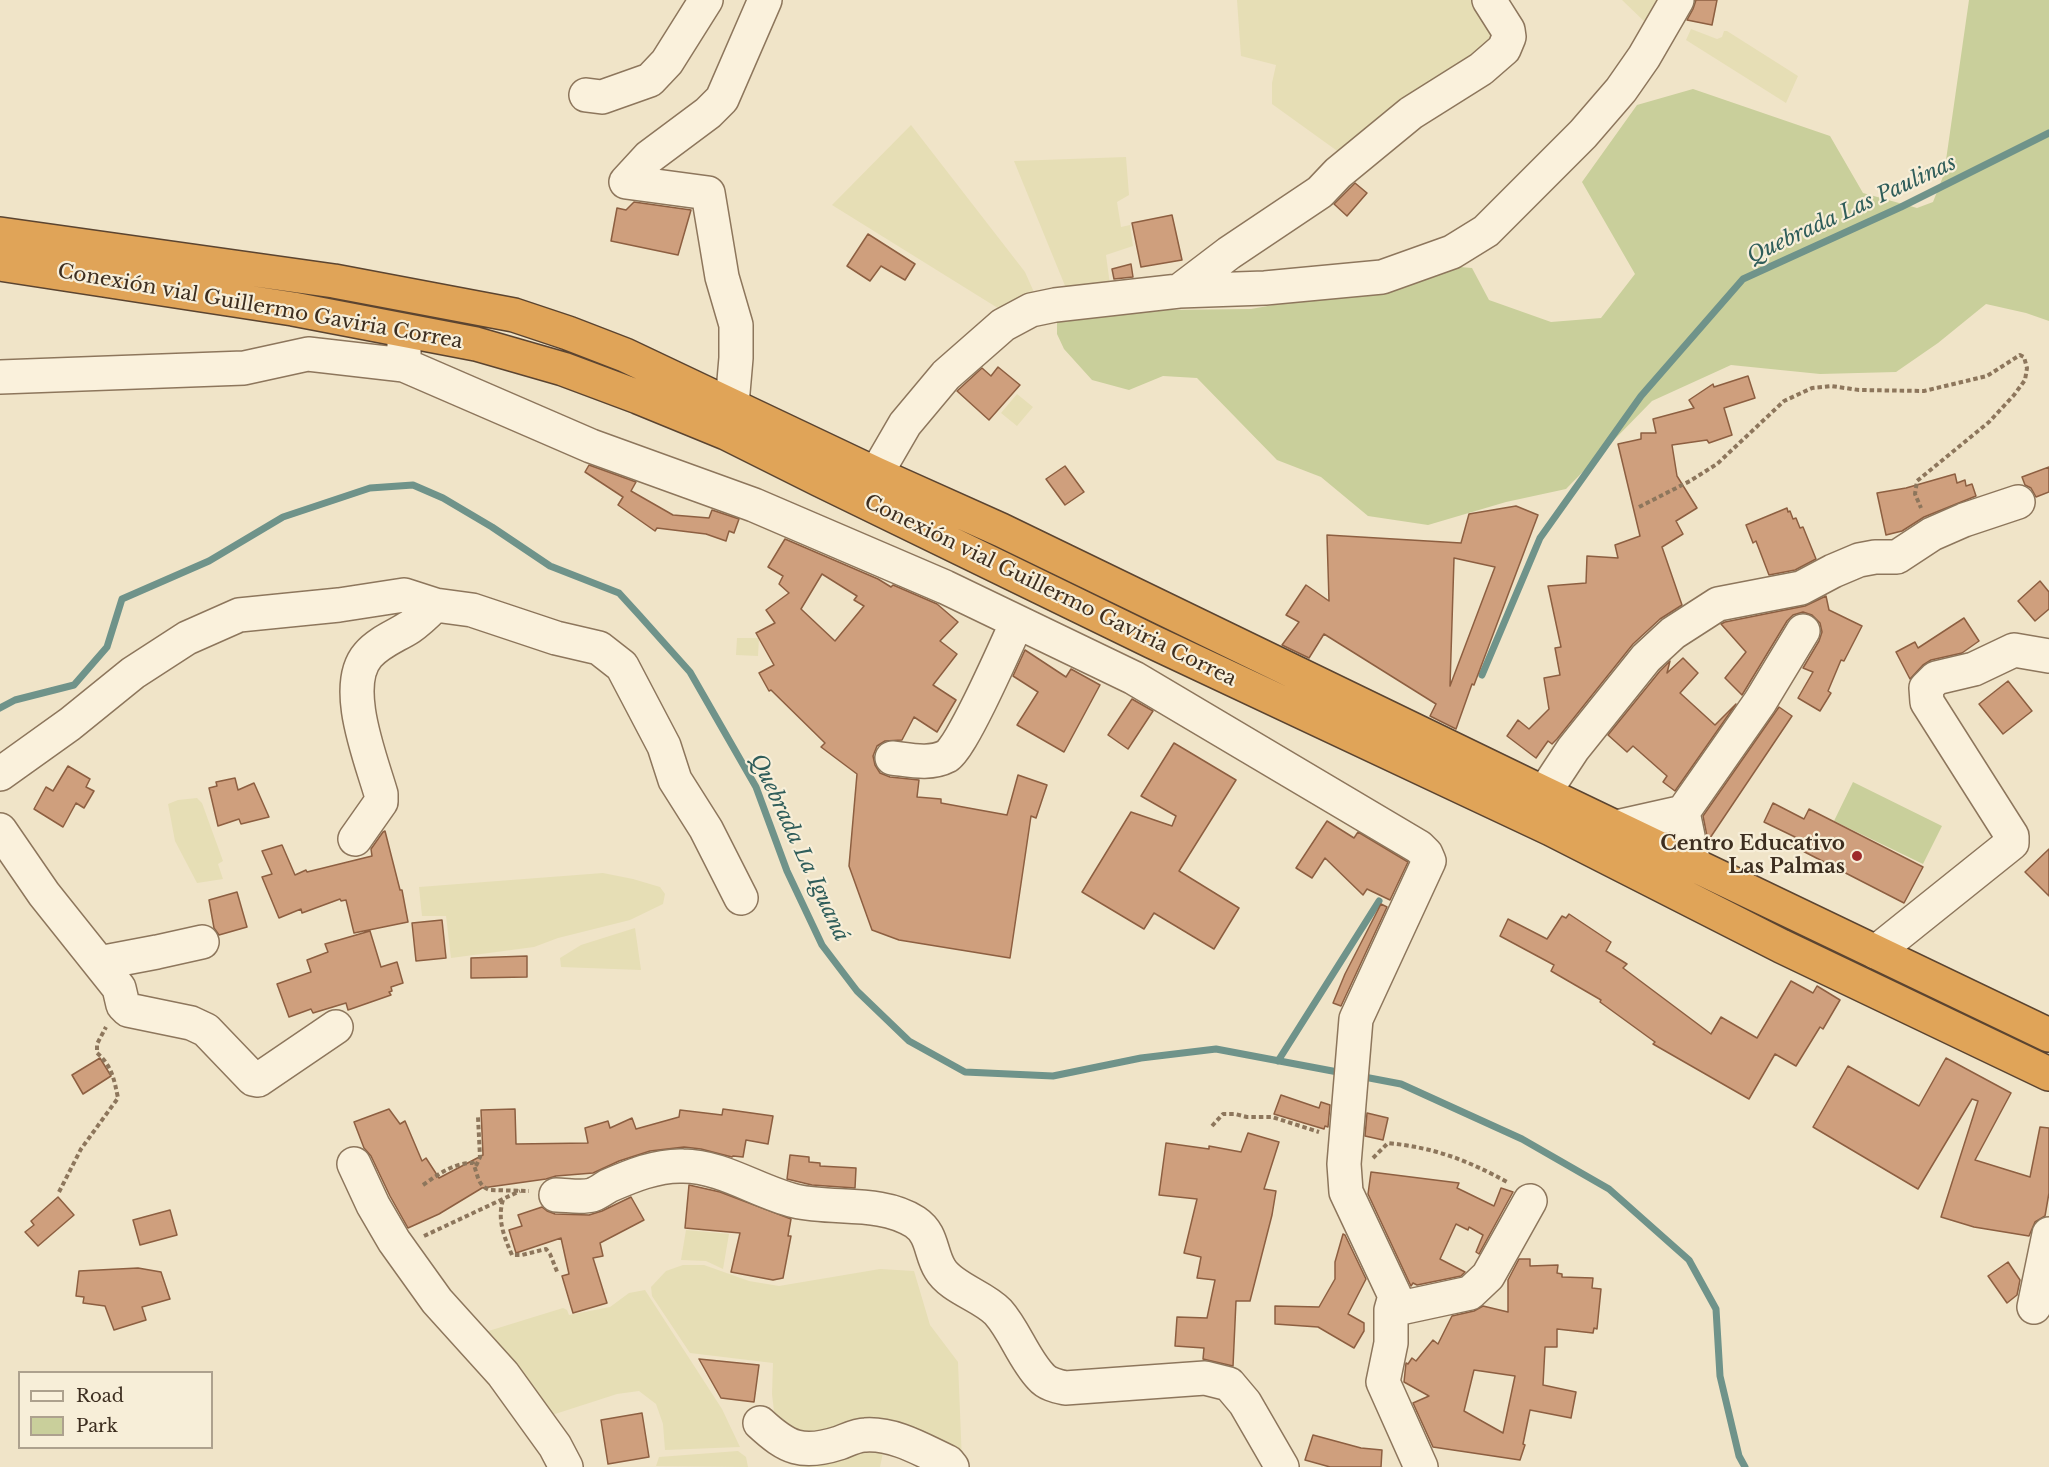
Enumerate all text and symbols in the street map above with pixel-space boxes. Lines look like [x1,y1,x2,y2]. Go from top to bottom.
water label: Quebrada Las Paulinas [1743,150,1961,270]
street label: Conexión vial Guillermo Gaviria Correa [56,260,464,354]
street label: Conexión vial Guillermo Gaviria Correa [860,490,1240,692]
water label: Quebrada La Iguaná [744,750,854,946]
place label: Centro Educativo Las Palmas [1660,832,1845,879]
marker: Centro Educativo Las Palmas [1850,849,1864,863]
legend [18,1371,213,1449]
text: Road [76,1385,124,1407]
text: Park [76,1415,118,1437]

